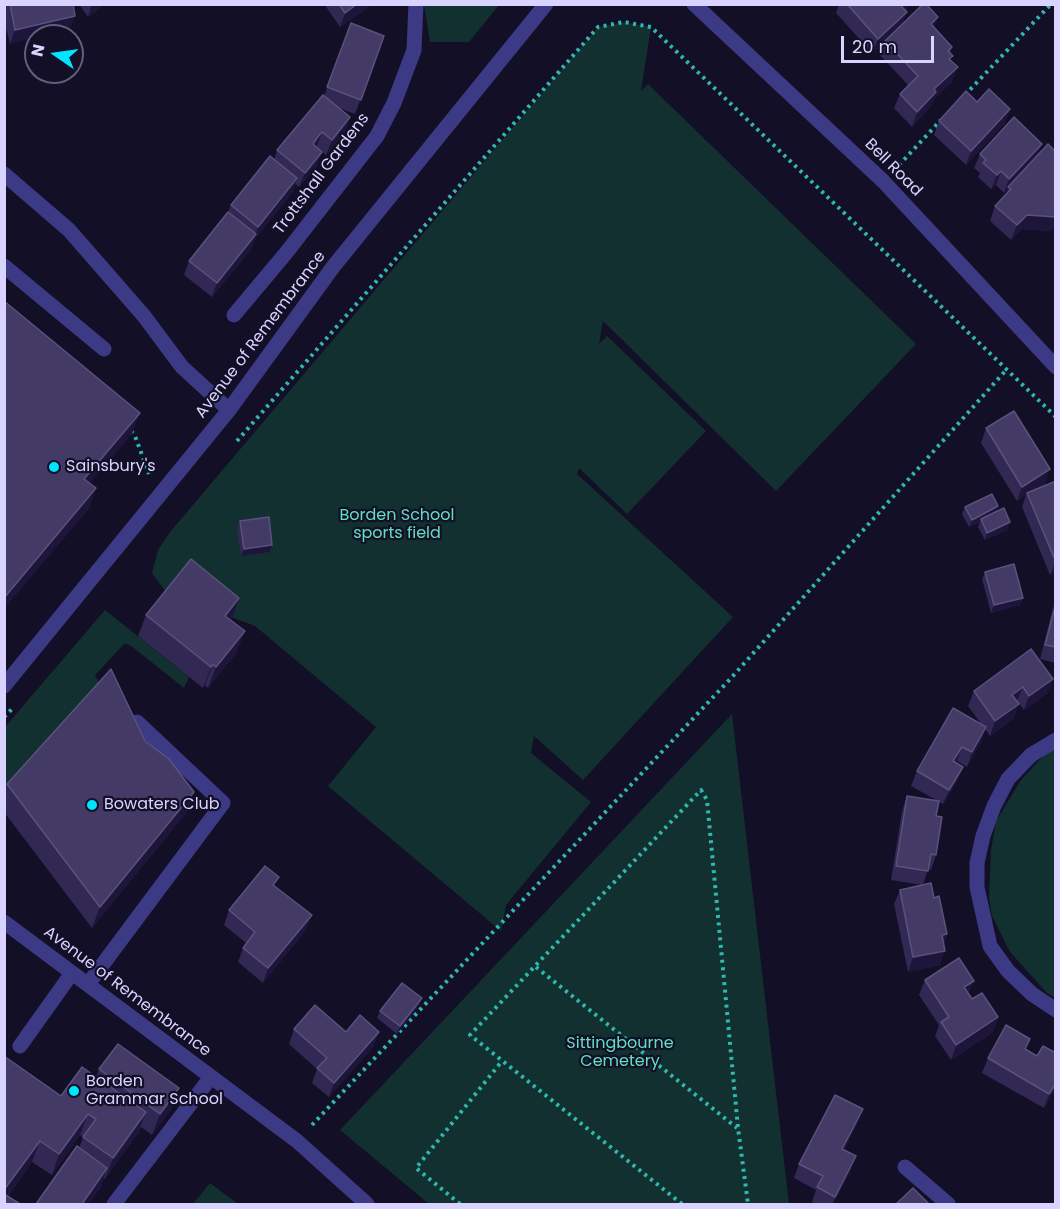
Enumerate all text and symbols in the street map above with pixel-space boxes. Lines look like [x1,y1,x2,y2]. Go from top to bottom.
north arrow [24,24,84,84]
scale bar [844,24,937,62]
text: 20 m [852,34,897,59]
text: N [25,42,50,59]
street label: Trottshall Gardens [270,110,374,238]
street label: Bell Road [860,135,926,201]
street label: Avenue of Remembrance [192,248,330,422]
place label: Sainsbury's [66,457,156,477]
marker: Sainsbury's [47,460,61,474]
park label: Borden School sports field [339,506,455,544]
place label: Bowaters Club [104,795,220,815]
marker: Bowaters Club [85,798,99,812]
street label: Avenue of Remembrance [40,923,214,1061]
park label: Sittingbourne Cemetery [566,1034,674,1072]
place label: Borden Grammar School [86,1072,223,1110]
marker: Borden Grammar School [67,1084,81,1098]

